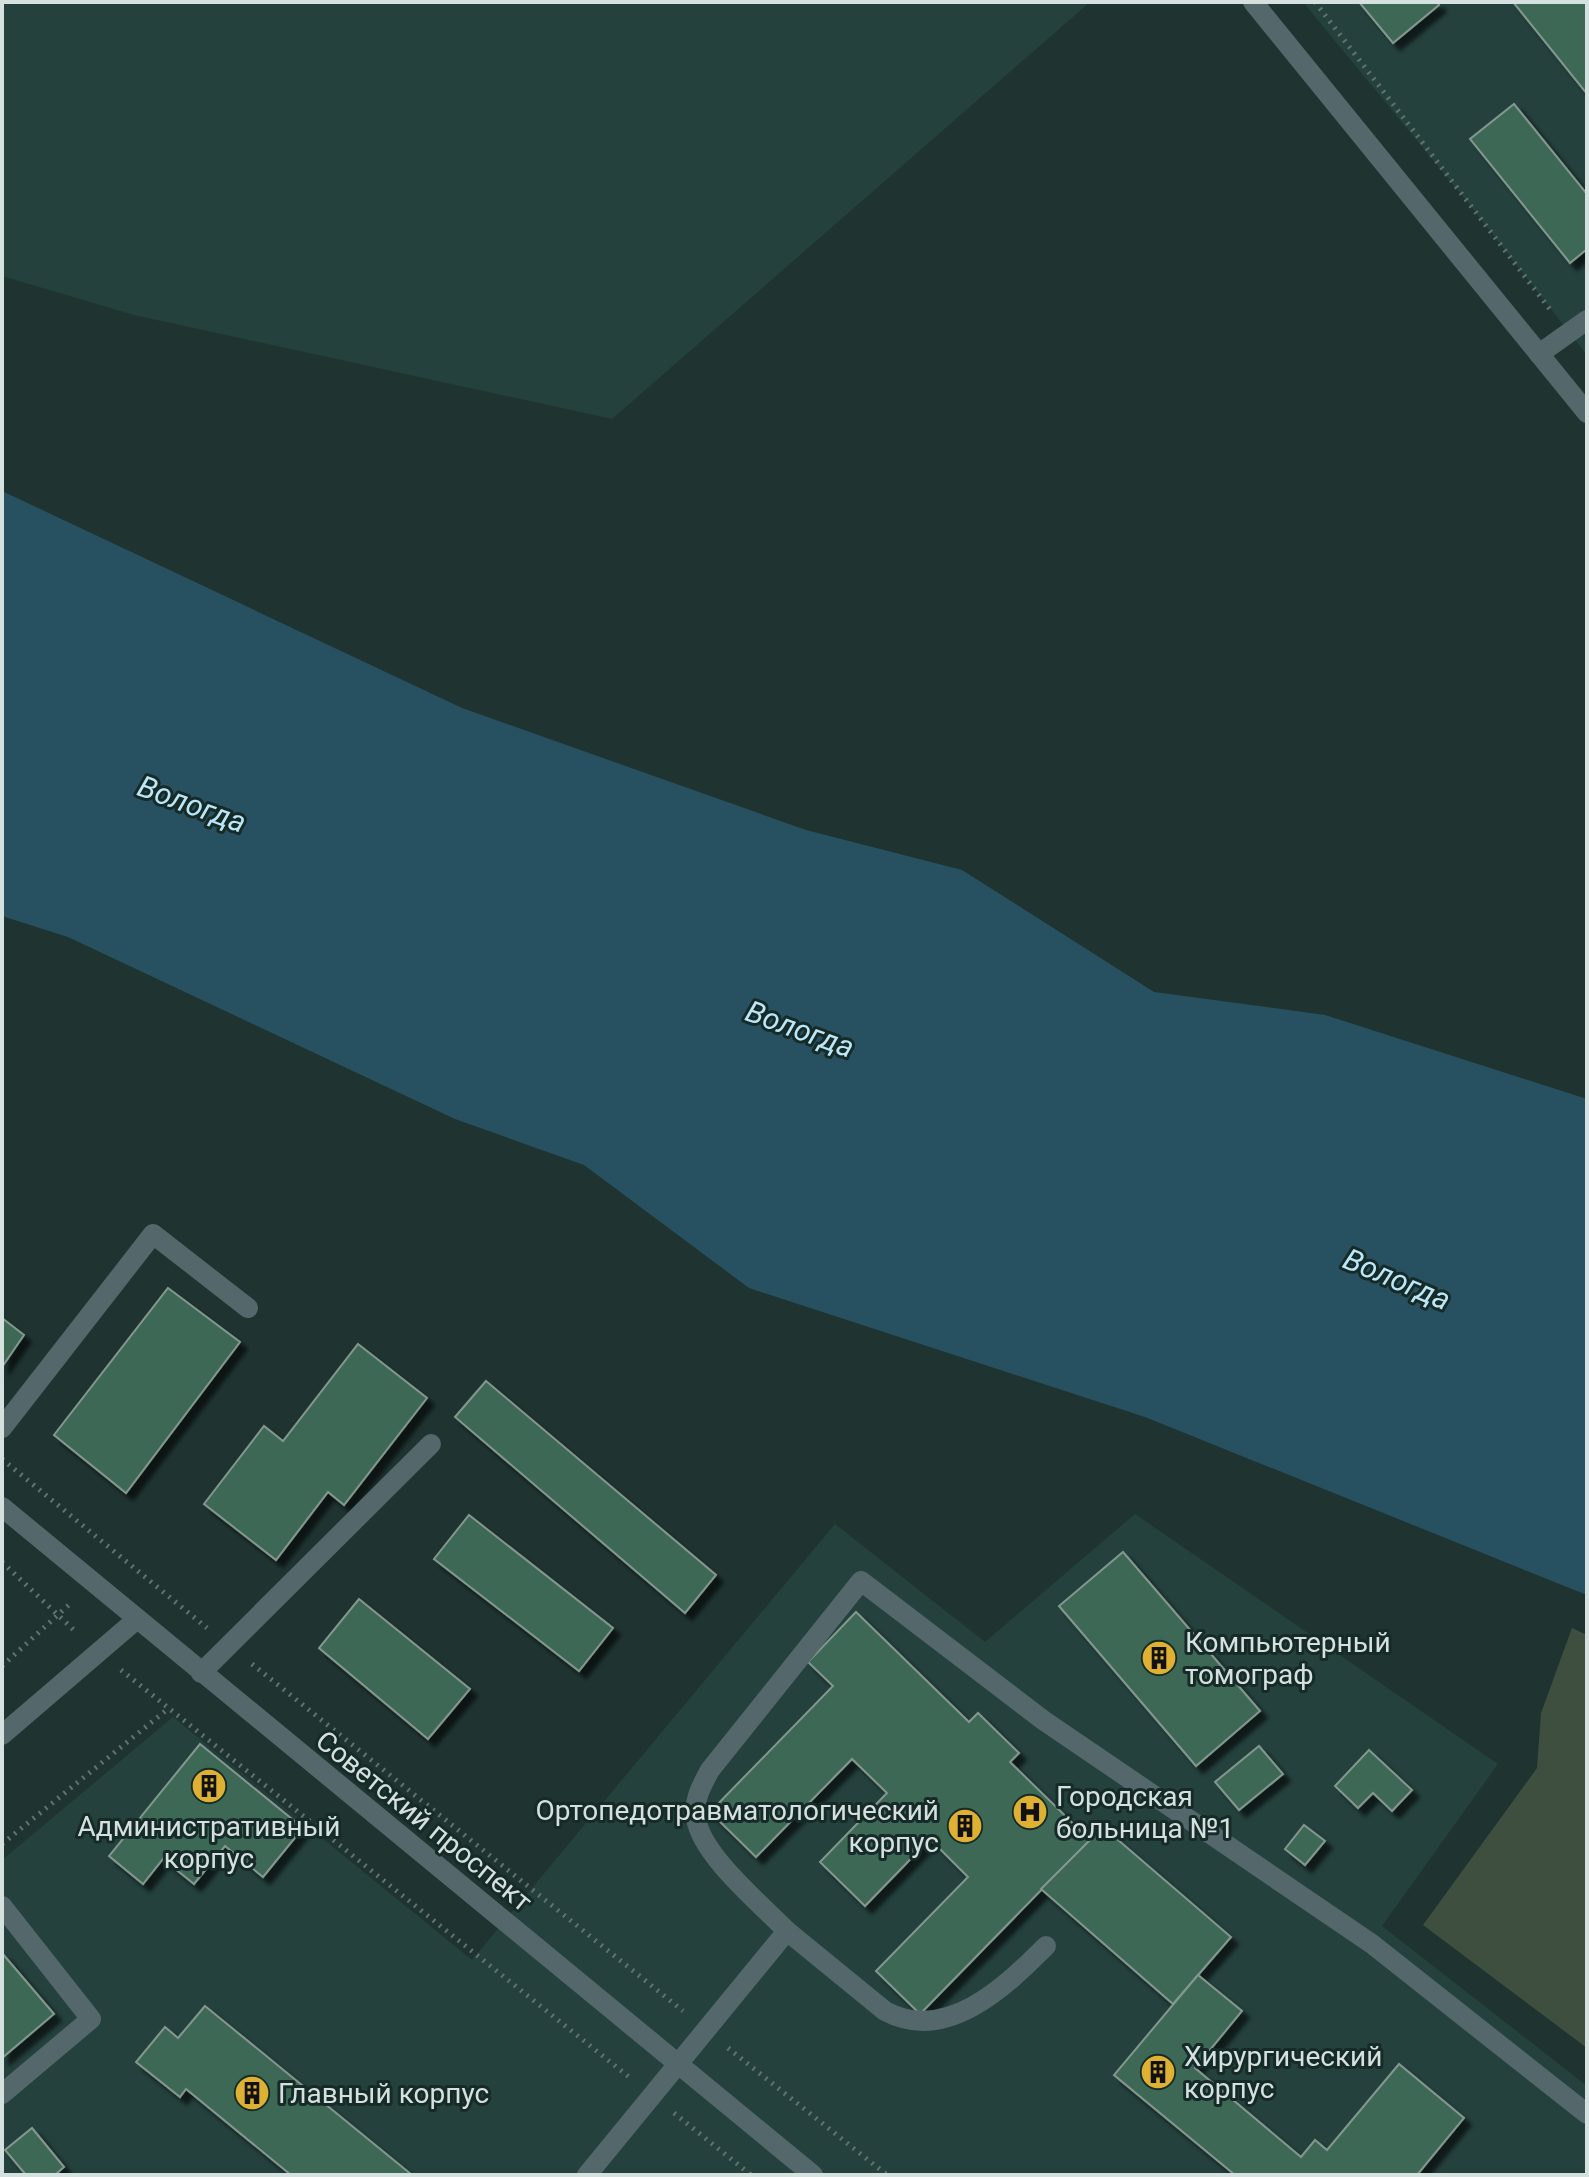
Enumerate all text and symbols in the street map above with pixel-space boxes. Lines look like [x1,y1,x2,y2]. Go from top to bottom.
water label: Вологда [133,768,251,840]
water label: Вологда [741,993,859,1065]
water label: Вологда [1338,1241,1456,1317]
place label: Компьютерный томограф [1185,1626,1391,1691]
building icon: Компьютерный томограф [1140,1639,1178,1677]
street label: Советский проспект [309,1724,539,1918]
building icon: Административный корпус [190,1767,228,1805]
place label: Городская больница №1 [1056,1780,1234,1845]
hospital icon: Городская больница №1 [1011,1793,1049,1831]
place label: Ортопедотравматологический корпус [536,1794,939,1859]
building icon: Ортопедотравматологический корпус [946,1807,984,1845]
place label: Административный корпус [78,1810,340,1875]
place label: Хирургический корпус [1184,2040,1382,2105]
building icon: Хирургический корпус [1139,2053,1177,2091]
building icon: Главный корпус [233,2074,271,2112]
place label: Главный корпус [278,2077,489,2110]

